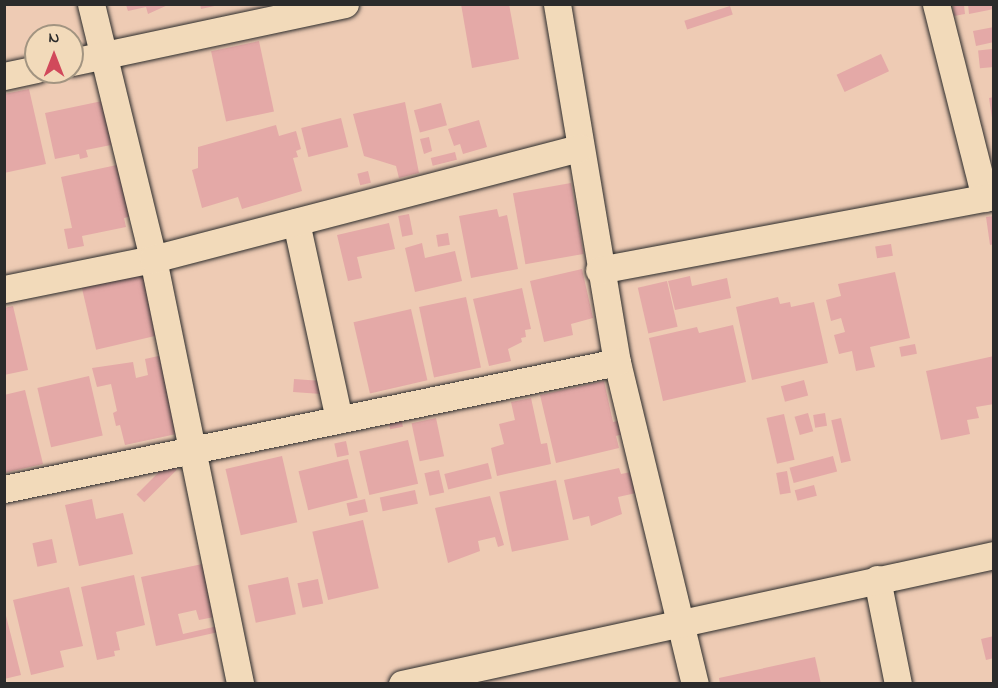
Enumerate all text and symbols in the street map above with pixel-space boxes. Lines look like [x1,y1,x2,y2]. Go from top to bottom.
north arrow [24,24,84,84]
text: N [49,26,59,50]

